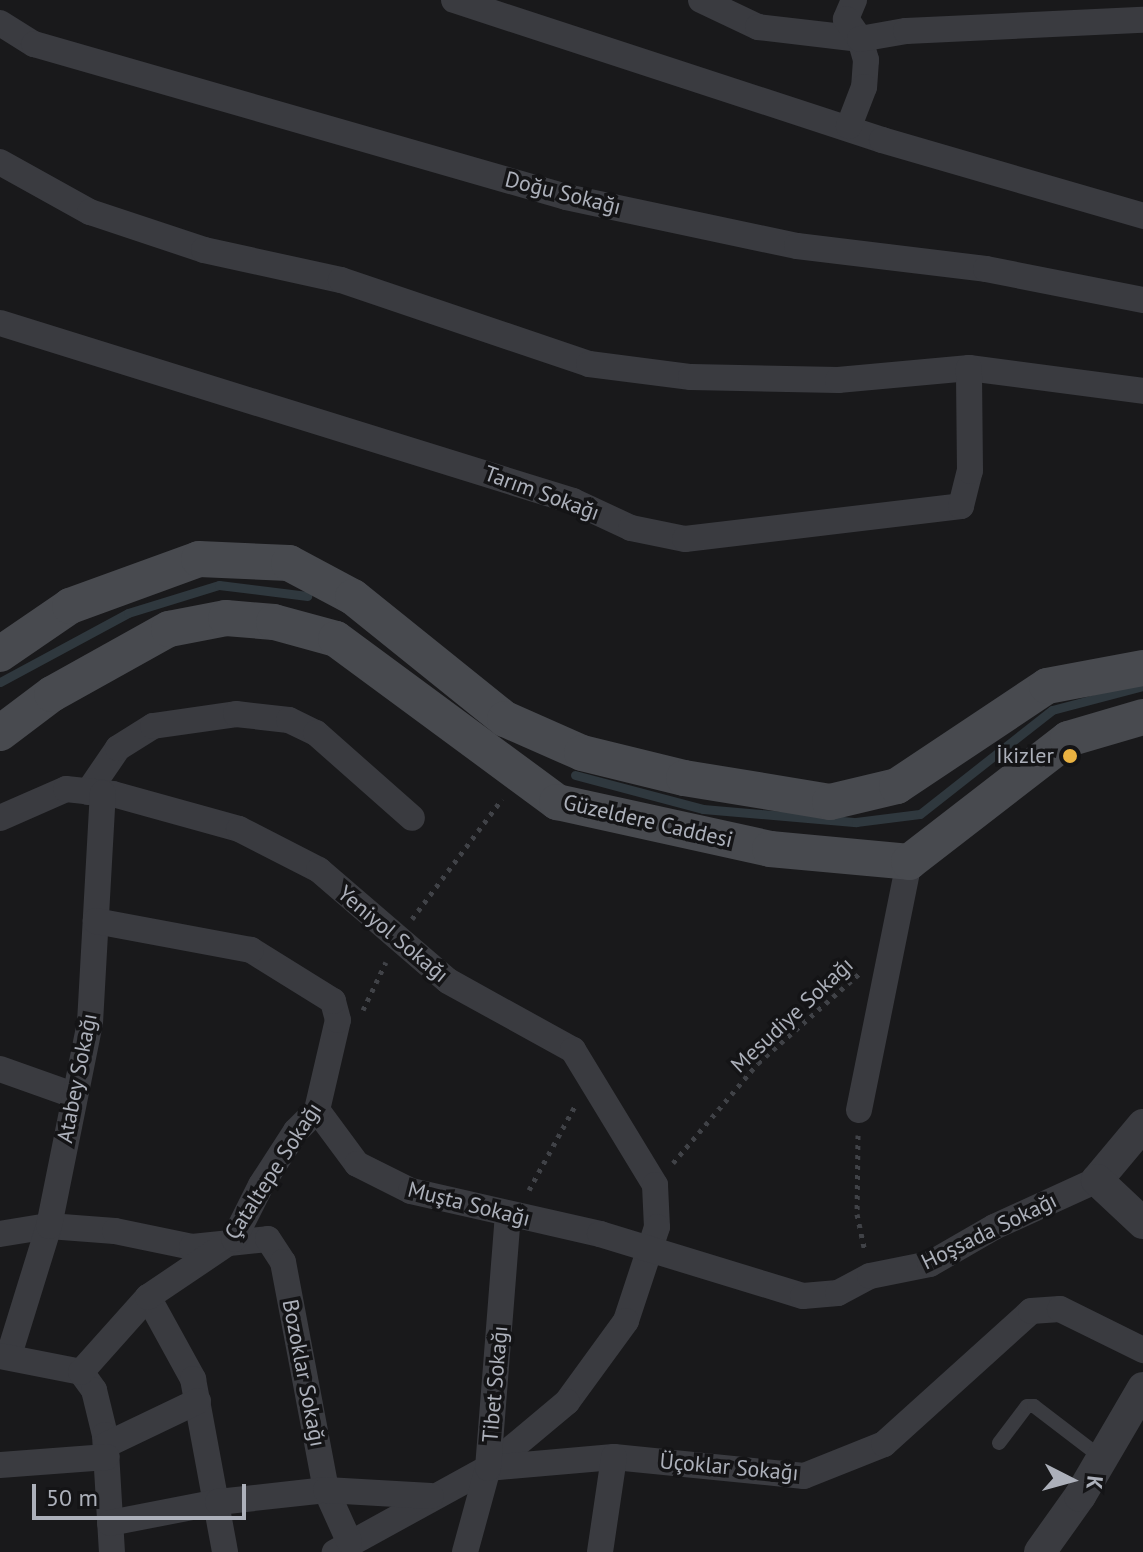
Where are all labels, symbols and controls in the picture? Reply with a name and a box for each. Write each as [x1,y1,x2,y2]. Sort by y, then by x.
street label: Doğu Sokağı [502,166,624,220]
street label: Tarım Sokağı [481,460,603,526]
place label: İkizler [996,743,1054,769]
marker: İkizler [1061,747,1079,765]
street label: Güzeldere Caddesi [561,789,735,853]
street label: Yeniyol Sokağı [332,880,454,988]
street label: Mesudiye Sokağı [726,952,858,1078]
street label: Atabey Sokağı [51,1011,103,1145]
street label: Çataltepe Sokağı [219,1098,327,1244]
street label: Muşta Sokağı [405,1176,533,1232]
street label: Hoşsada Sokağı [917,1187,1061,1275]
street label: Bozoklar Sokağı [277,1297,331,1449]
street label: Tibet Sokağı [477,1325,513,1443]
north arrow [1031,1440,1111,1520]
street label: Üçoklar Sokağı [658,1448,800,1486]
scale bar [36,1468,250,1518]
text: K [1080,1474,1110,1491]
text: 50 m [46,1482,98,1513]

